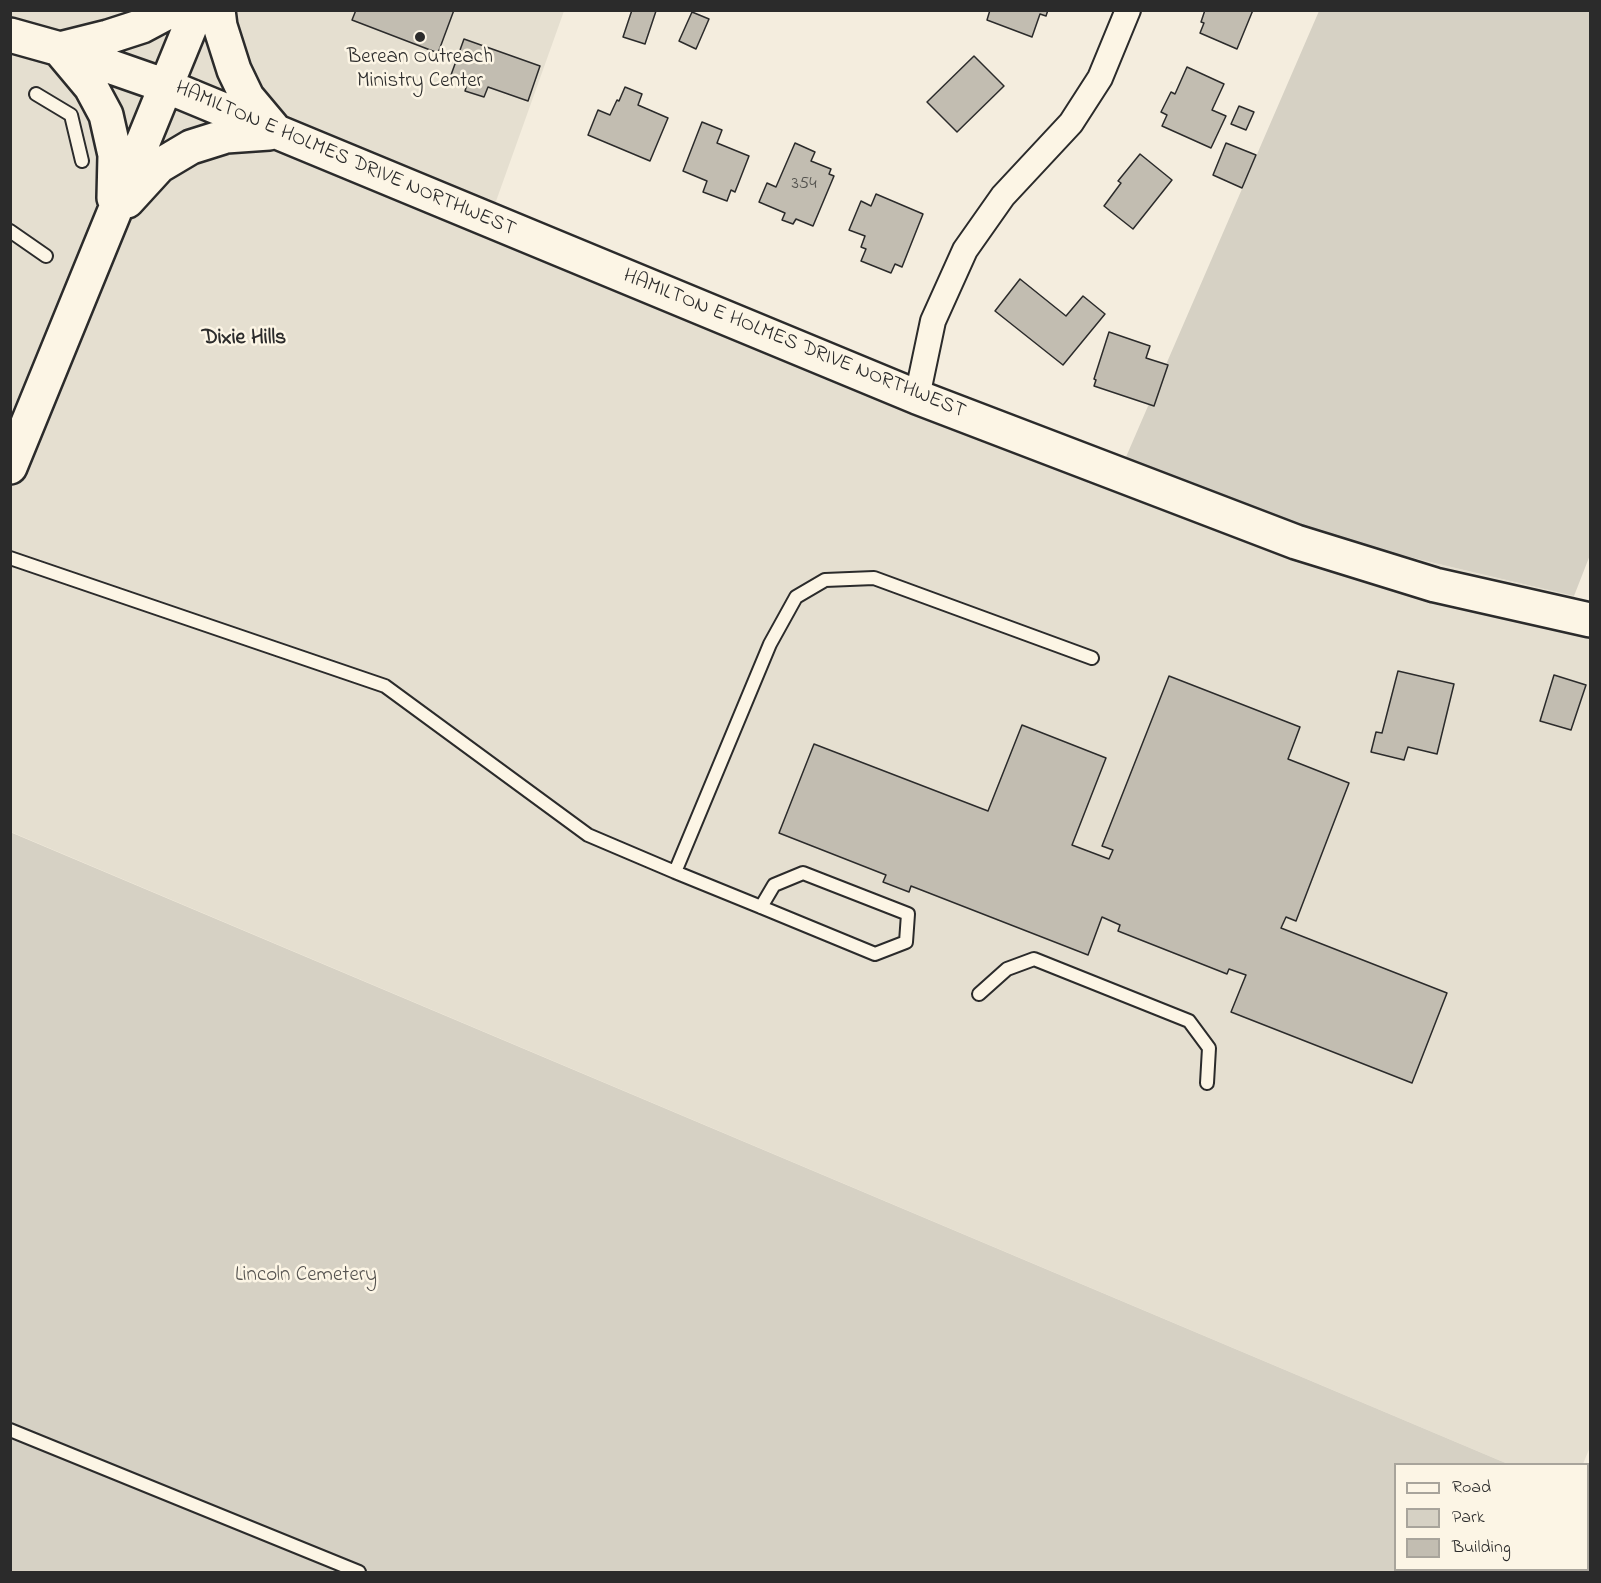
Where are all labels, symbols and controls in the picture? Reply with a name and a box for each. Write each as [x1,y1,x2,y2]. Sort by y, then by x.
marker: Berean Outreach Ministry Center [413,30,427,44]
place label: Berean Outreach Ministry Center [347,46,493,96]
street label: HAMILTON E HOLMES DRIVE NORTHWEST [171,77,519,243]
house number: 354 [791,174,817,196]
street label: HAMILTON E HOLMES DRIVE NORTHWEST [619,264,969,426]
district label: Dixie Hills [202,326,286,352]
park label: Lincoln Cemetery [235,1264,377,1290]
legend [1394,1463,1589,1571]
text: Road [1452,1475,1491,1501]
text: Park [1452,1505,1485,1531]
text: Building [1452,1535,1511,1561]

